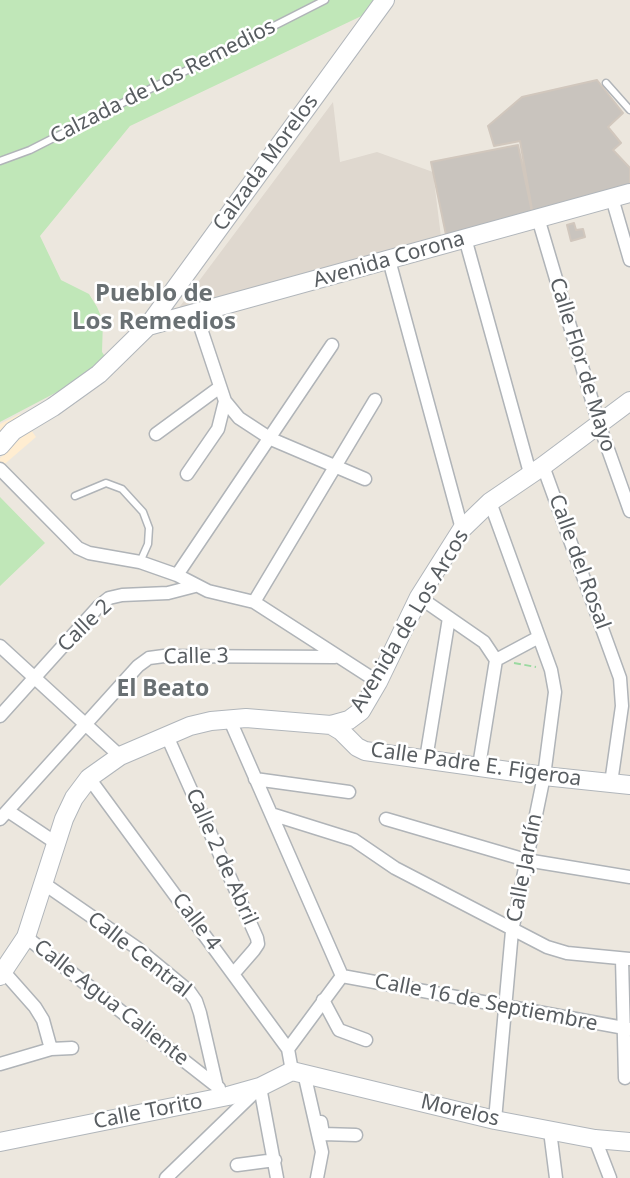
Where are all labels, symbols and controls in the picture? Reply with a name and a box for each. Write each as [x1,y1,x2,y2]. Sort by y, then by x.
street label: Calzada de Los Remedios [46,14,280,150]
street label: Calzada Morelos [208,90,324,236]
street label: Avenida Corona [310,226,468,294]
street label: Calle Flor de Mayo [544,275,620,455]
district label: Pueblo de Los Remedios [72,280,236,336]
street label: Calle del Rosal [543,491,615,633]
street label: Avenida de Los Arcos [346,525,474,717]
street label: Calle 2 [53,594,117,658]
street label: Calle 3 [163,644,229,670]
district label: El Beato [117,675,209,703]
street label: Calle Padre E. Figeroa [369,738,583,792]
street label: Calle 2 de Abril [180,785,262,929]
street label: Calle Jardín [502,811,548,925]
street label: Calle 4 [166,888,226,956]
street label: Calle Central [82,907,196,1003]
street label: Calle Agua Caliente [28,935,194,1071]
street label: Calle 16 de Septiembre [372,969,600,1037]
street label: Calle Torito [91,1089,205,1135]
street label: Morelos [418,1090,502,1132]

